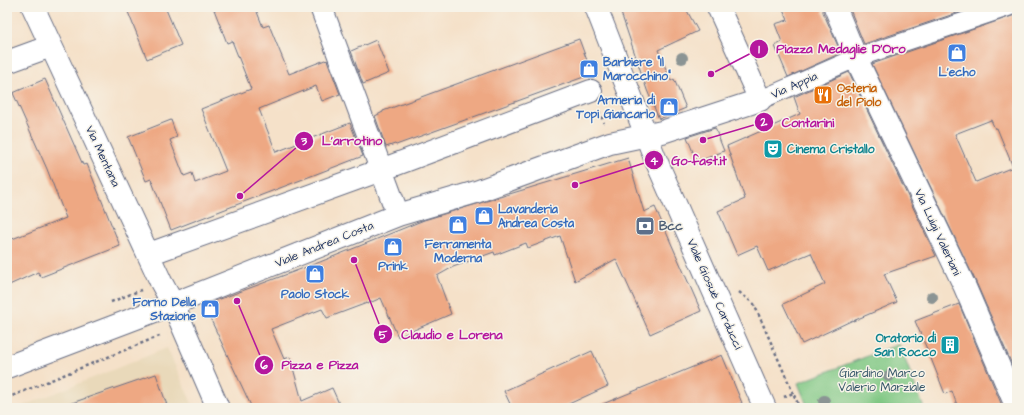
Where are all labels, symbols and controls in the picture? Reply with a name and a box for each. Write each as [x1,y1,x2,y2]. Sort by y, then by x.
callout: Piazza Medaglie D'Oro [749,36,914,61]
text: Piazza Medaglie D'Oro [776,40,906,60]
text: 1 [758,41,760,58]
shop icon: L'echo [946,42,968,64]
place label: Barbiere "Il Marocchino" [603,54,671,85]
shop icon: Barbiere "Il Marocchino" [578,58,600,80]
place label: L'echo [938,64,976,81]
street label: Via Appia [768,68,820,103]
place label: Osteria del Piolo [836,80,881,111]
restaurant icon: Osteria del Piolo [812,84,834,106]
place label: Armeria di Topi Giancarlo [575,92,655,124]
shop icon: Armeria di Topi Giancarlo [658,96,680,118]
callout: Contarini [754,109,842,134]
text: 2 [760,114,768,131]
text: Contarini [782,114,835,132]
street label: Via Mentana [81,123,124,190]
callout: L'arrotino [294,128,390,153]
text: L'arrotino [322,132,383,150]
text: 3 [300,133,308,150]
theatre icon: Cinema Cristallo [762,138,784,160]
place label: Cinema Cristallo [787,141,875,158]
callout: Go-fast.it [644,148,735,173]
text: Go-fast.it [671,152,727,170]
text: 4 [650,153,659,170]
street label: Via Luigi Valeriani [909,186,965,279]
place label: Lavanderia Andrea Costa [498,201,575,232]
shop icon: Lavanderia Andrea Costa [473,205,495,227]
shop icon: Ferramenta Moderna [447,214,469,236]
bank icon: Bcc [634,215,656,237]
street label: Viale Andrea Costa [272,217,376,272]
place label: Bcc [659,218,683,235]
shop icon: Prink [382,236,404,258]
place label: Ferramenta Moderna [425,236,492,267]
street label: Viale Giosuè Carducci [682,236,747,352]
place label: Prink [378,258,408,275]
shop icon: Paolo Stock [304,263,326,285]
place label: Paolo Stock [281,286,350,303]
place label: Forno Della Stazione [133,294,197,325]
shop icon: Forno Della Stazione [199,298,221,320]
callout: Claudio e Lorena [373,322,511,347]
text: Claudio e Lorena [401,326,503,344]
text: 5 [379,327,388,344]
place label: Oratorio di San Rocco [873,330,936,361]
building icon: Oratorio di San Rocco [939,334,961,356]
callout: Pizza e Pizza [254,352,367,377]
text: Pizza e Pizza [282,356,359,374]
text: 6 [260,357,268,374]
park label: Giardino Marco Valerio Marziale [839,365,926,396]

